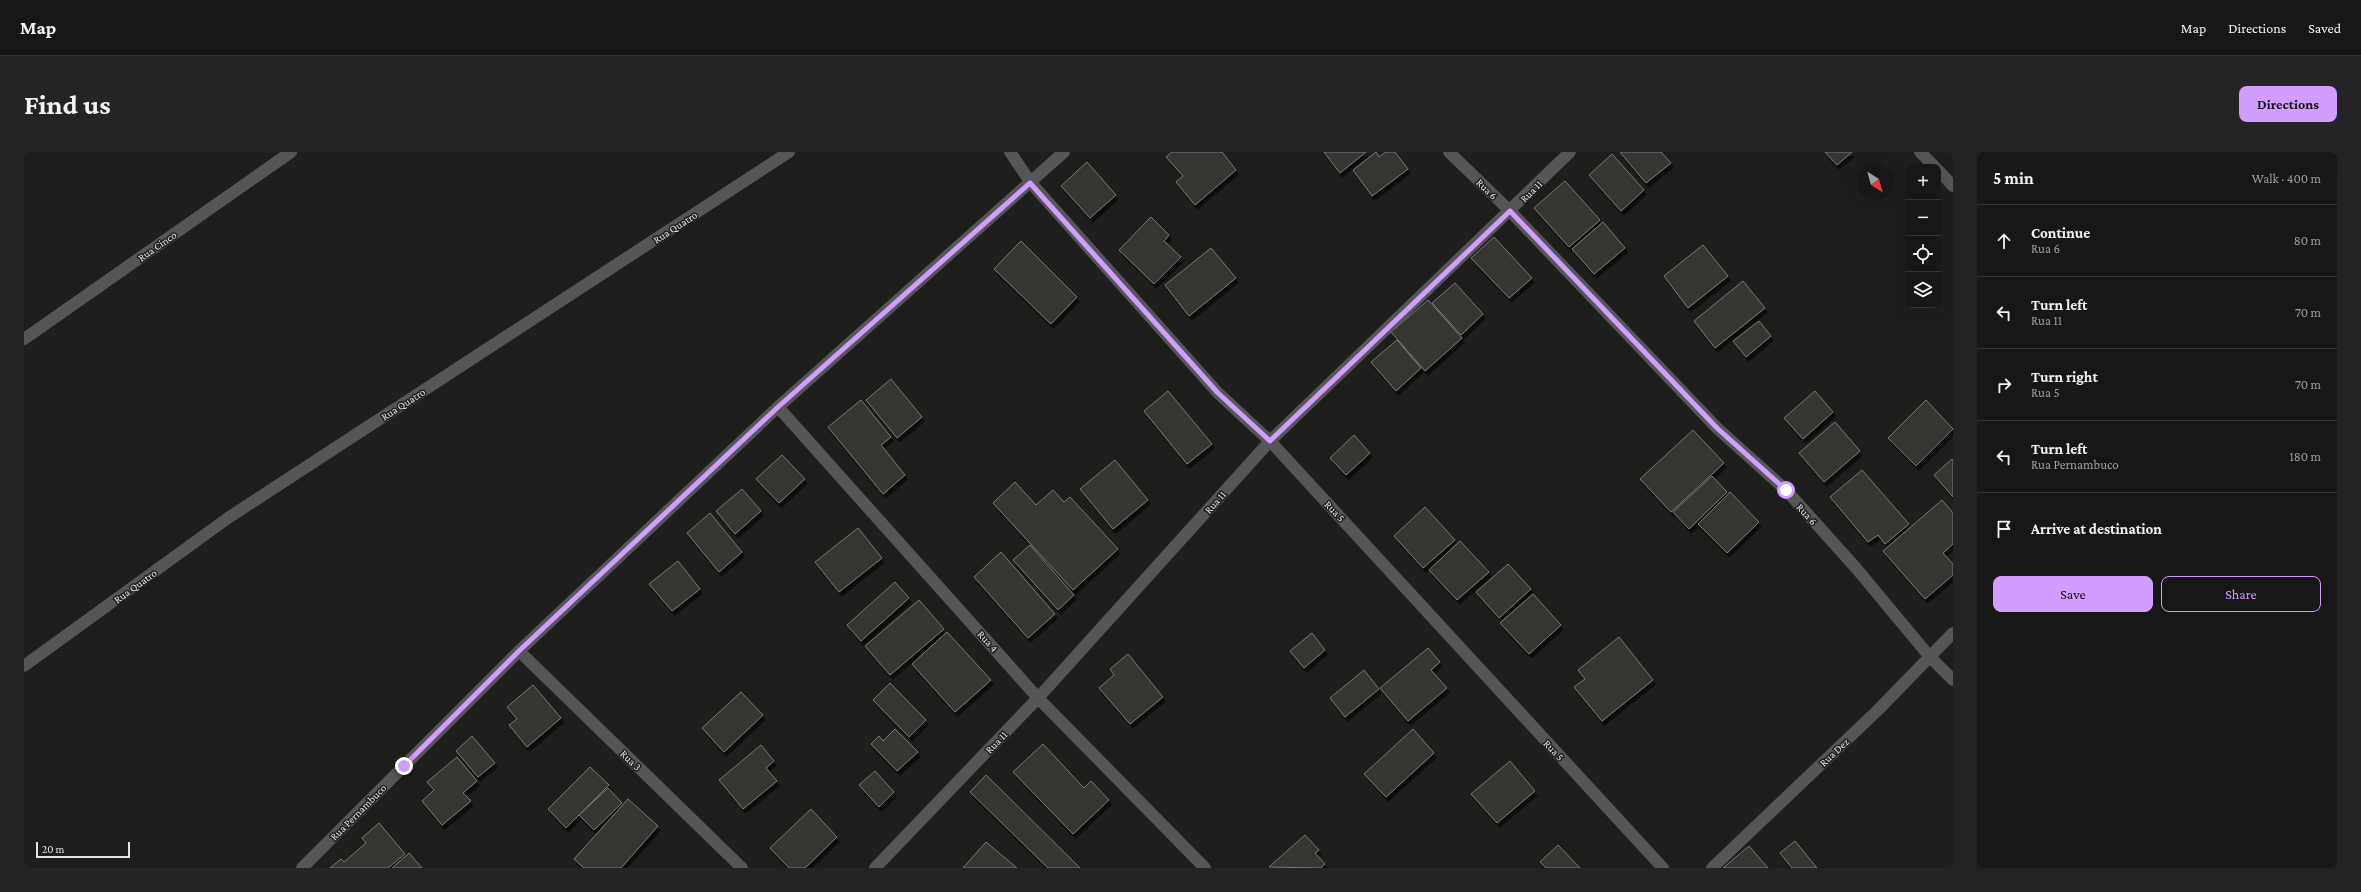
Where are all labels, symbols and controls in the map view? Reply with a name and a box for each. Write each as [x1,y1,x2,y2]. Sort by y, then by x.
text: Map [20,17,56,38]
text: Map [2181,20,2206,36]
text: Directions [2228,20,2286,36]
text: Saved [2308,20,2341,36]
button: Directions [2239,86,2337,122]
text: Find us [24,89,111,120]
north arrow [1857,164,1893,200]
map controls [1905,164,1941,308]
button: + [1905,164,1941,200]
text: 5 min [1993,169,2034,188]
text: Walk · 400 m [2252,171,2321,186]
street label: Rua 6 [1474,176,1500,202]
street label: Rua 11 [1517,177,1545,205]
button: − [1905,200,1941,236]
street label: Rua Quatro [651,208,700,246]
text: Continue [2031,225,2090,241]
street label: Rua Cinco [135,228,179,264]
icon: ahead [1993,230,2015,252]
text: 80 m [2294,233,2321,248]
button: locate [1905,236,1941,272]
text: Rua 6 [2031,241,2060,256]
button: layers [1905,272,1941,308]
text: Turn left [2031,297,2087,313]
icon: left [1993,302,2015,324]
text: 70 m [2295,305,2321,320]
text: Rua 11 [2031,313,2062,328]
text: Turn right [2031,369,2098,385]
icon: right [1993,374,2015,396]
text: 70 m [2295,377,2321,392]
street label: Rua Quatro [379,385,428,423]
text: Rua 5 [2031,385,2060,400]
text: Turn left [2031,441,2087,457]
icon: left [1993,446,2015,468]
text: 180 m [2289,449,2321,464]
text: Rua Pernambuco [2031,457,2119,472]
route start [1777,481,1795,499]
street label: Rua 11 [1202,488,1228,516]
street label: Rua 5 [1322,498,1348,524]
street label: Rua 6 [1794,501,1820,527]
icon: arrive [1993,518,2015,540]
text: Arrive at destination [2031,521,2162,537]
street label: Rua Quatro [111,566,159,606]
button: Save [1993,576,2153,612]
button: Share [2161,576,2321,612]
street label: Rua 4 [975,628,1001,654]
street label: Rua 11 [983,728,1010,756]
street label: Rua Dez [1817,735,1851,769]
street label: Rua 5 [1541,737,1567,763]
street label: Rua 3 [618,747,644,773]
route end [395,757,413,775]
street label: Rua Pernambuco [327,781,389,843]
scale bar [36,840,130,859]
text: 20 m [42,843,64,855]

